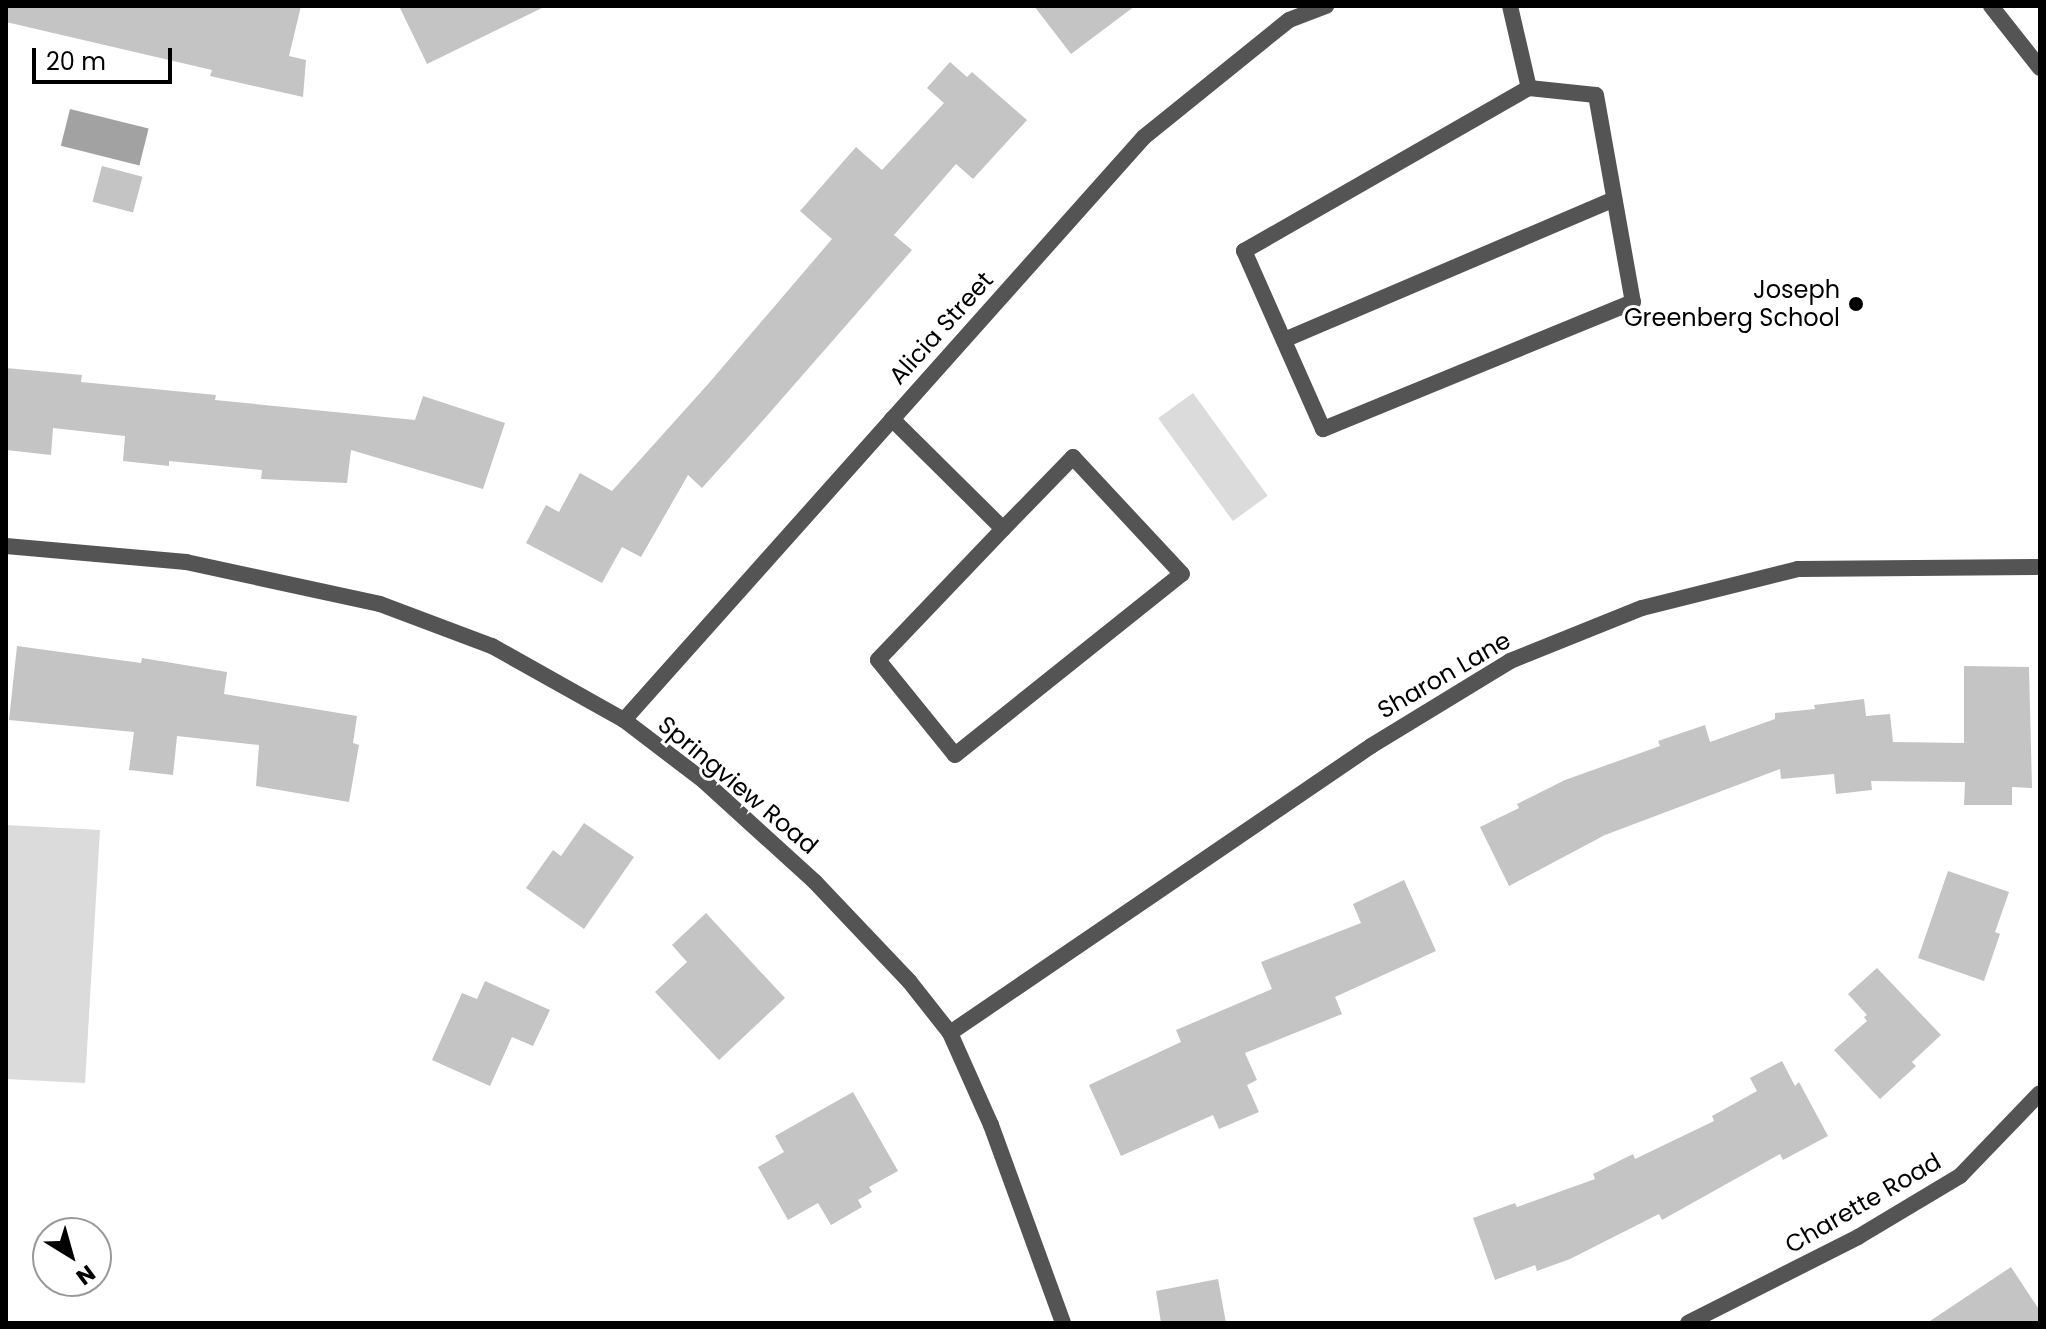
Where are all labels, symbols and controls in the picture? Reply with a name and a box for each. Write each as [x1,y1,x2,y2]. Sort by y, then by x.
scale bar [36,32,176,82]
text: 20 m [46,45,106,78]
street label: Alicia Street [883,266,999,390]
place label: Joseph Greenberg School [1624,276,1840,332]
marker: Joseph Greenberg School [1847,295,1865,313]
street label: Sharon Lane [1372,625,1516,725]
street label: Springview Road [652,710,824,860]
street label: Charette Road [1780,1147,1946,1259]
north arrow [32,1217,112,1297]
text: N [70,1258,101,1292]

